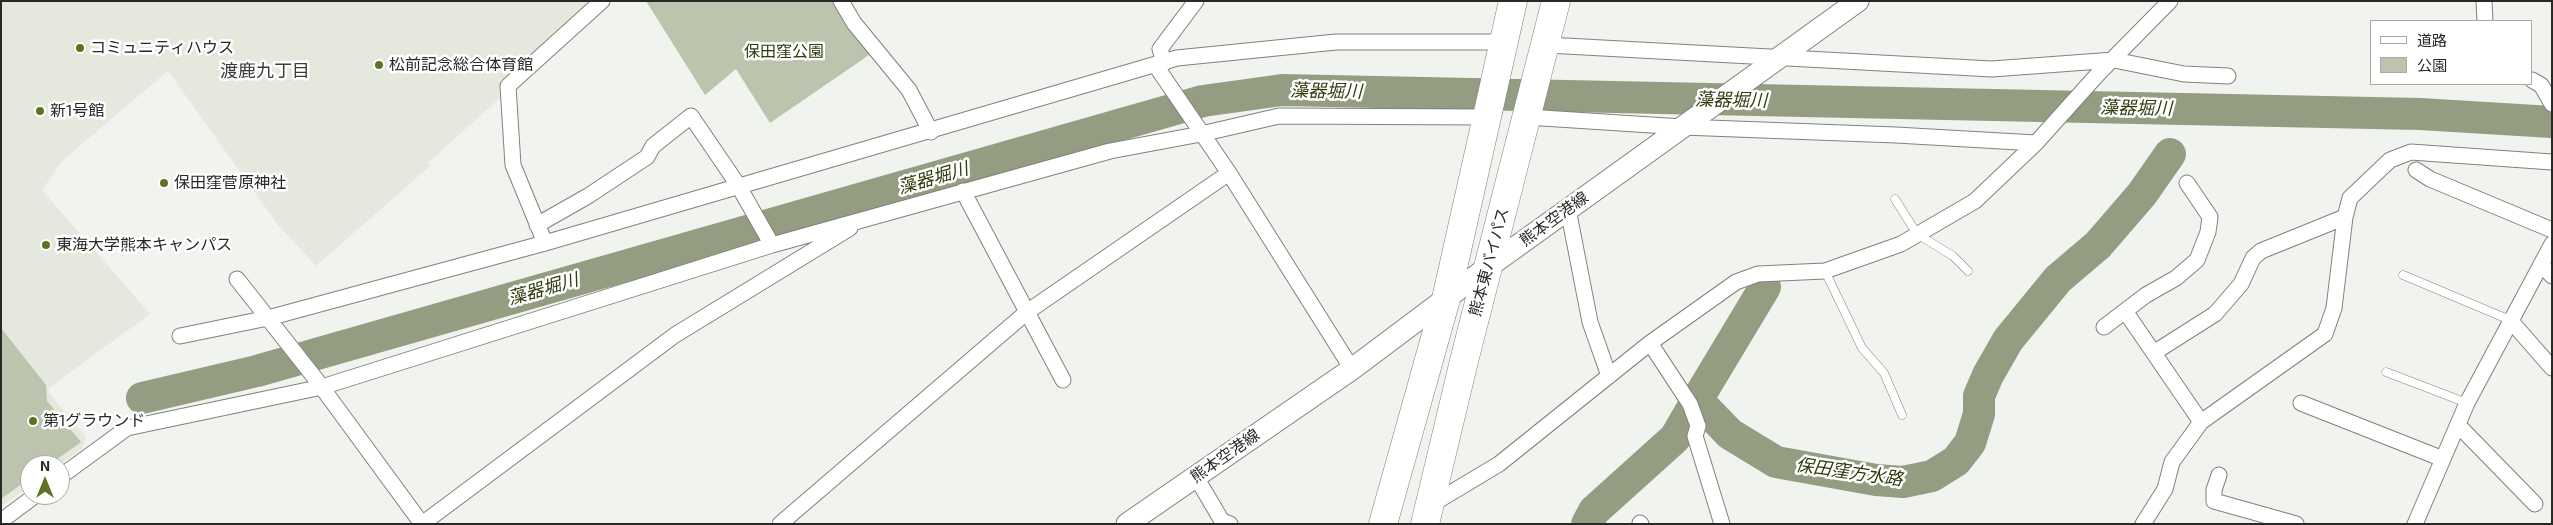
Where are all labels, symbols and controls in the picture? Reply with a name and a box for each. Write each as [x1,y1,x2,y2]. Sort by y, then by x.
legend [2370,20,2533,85]
text: 道路 [2417,31,2447,49]
place label: コミュニティハウス [90,38,234,58]
marker: コミュニティハウス [74,42,86,54]
park label: 保田窪公園 [744,42,824,62]
place label: 松前記念総合体育館 [389,55,533,75]
text: 公園 [2417,56,2447,74]
marker: 松前記念総合体育館 [373,59,385,71]
district label: 渡鹿九丁目 [220,60,310,82]
water label: 藻器堀川 [1290,80,1362,102]
water label: 藻器堀川 [1695,89,1767,111]
water label: 藻器堀川 [2100,97,2172,119]
place label: 新1号館 [50,101,104,121]
marker: 新1号館 [34,105,46,117]
water label: 藻器堀川 [895,158,971,198]
place label: 保田窪菅原神社 [174,173,286,193]
marker: 保田窪菅原神社 [158,177,170,189]
street label: 熊本空港線 [1516,188,1592,250]
street label: 熊本東バイパス [1465,205,1513,319]
place label: 東海大学熊本キャンパス [56,235,232,255]
marker: 東海大学熊本キャンパス [40,239,52,251]
water label: 藻器堀川 [505,269,581,309]
place label: 第1グラウンド [43,411,145,431]
marker: 第1グラウンド [27,415,39,427]
street label: 熊本空港線 [1187,425,1263,487]
water label: 保田窪方水路 [1794,454,1904,490]
north arrow [20,455,70,505]
text: N [40,457,50,474]

